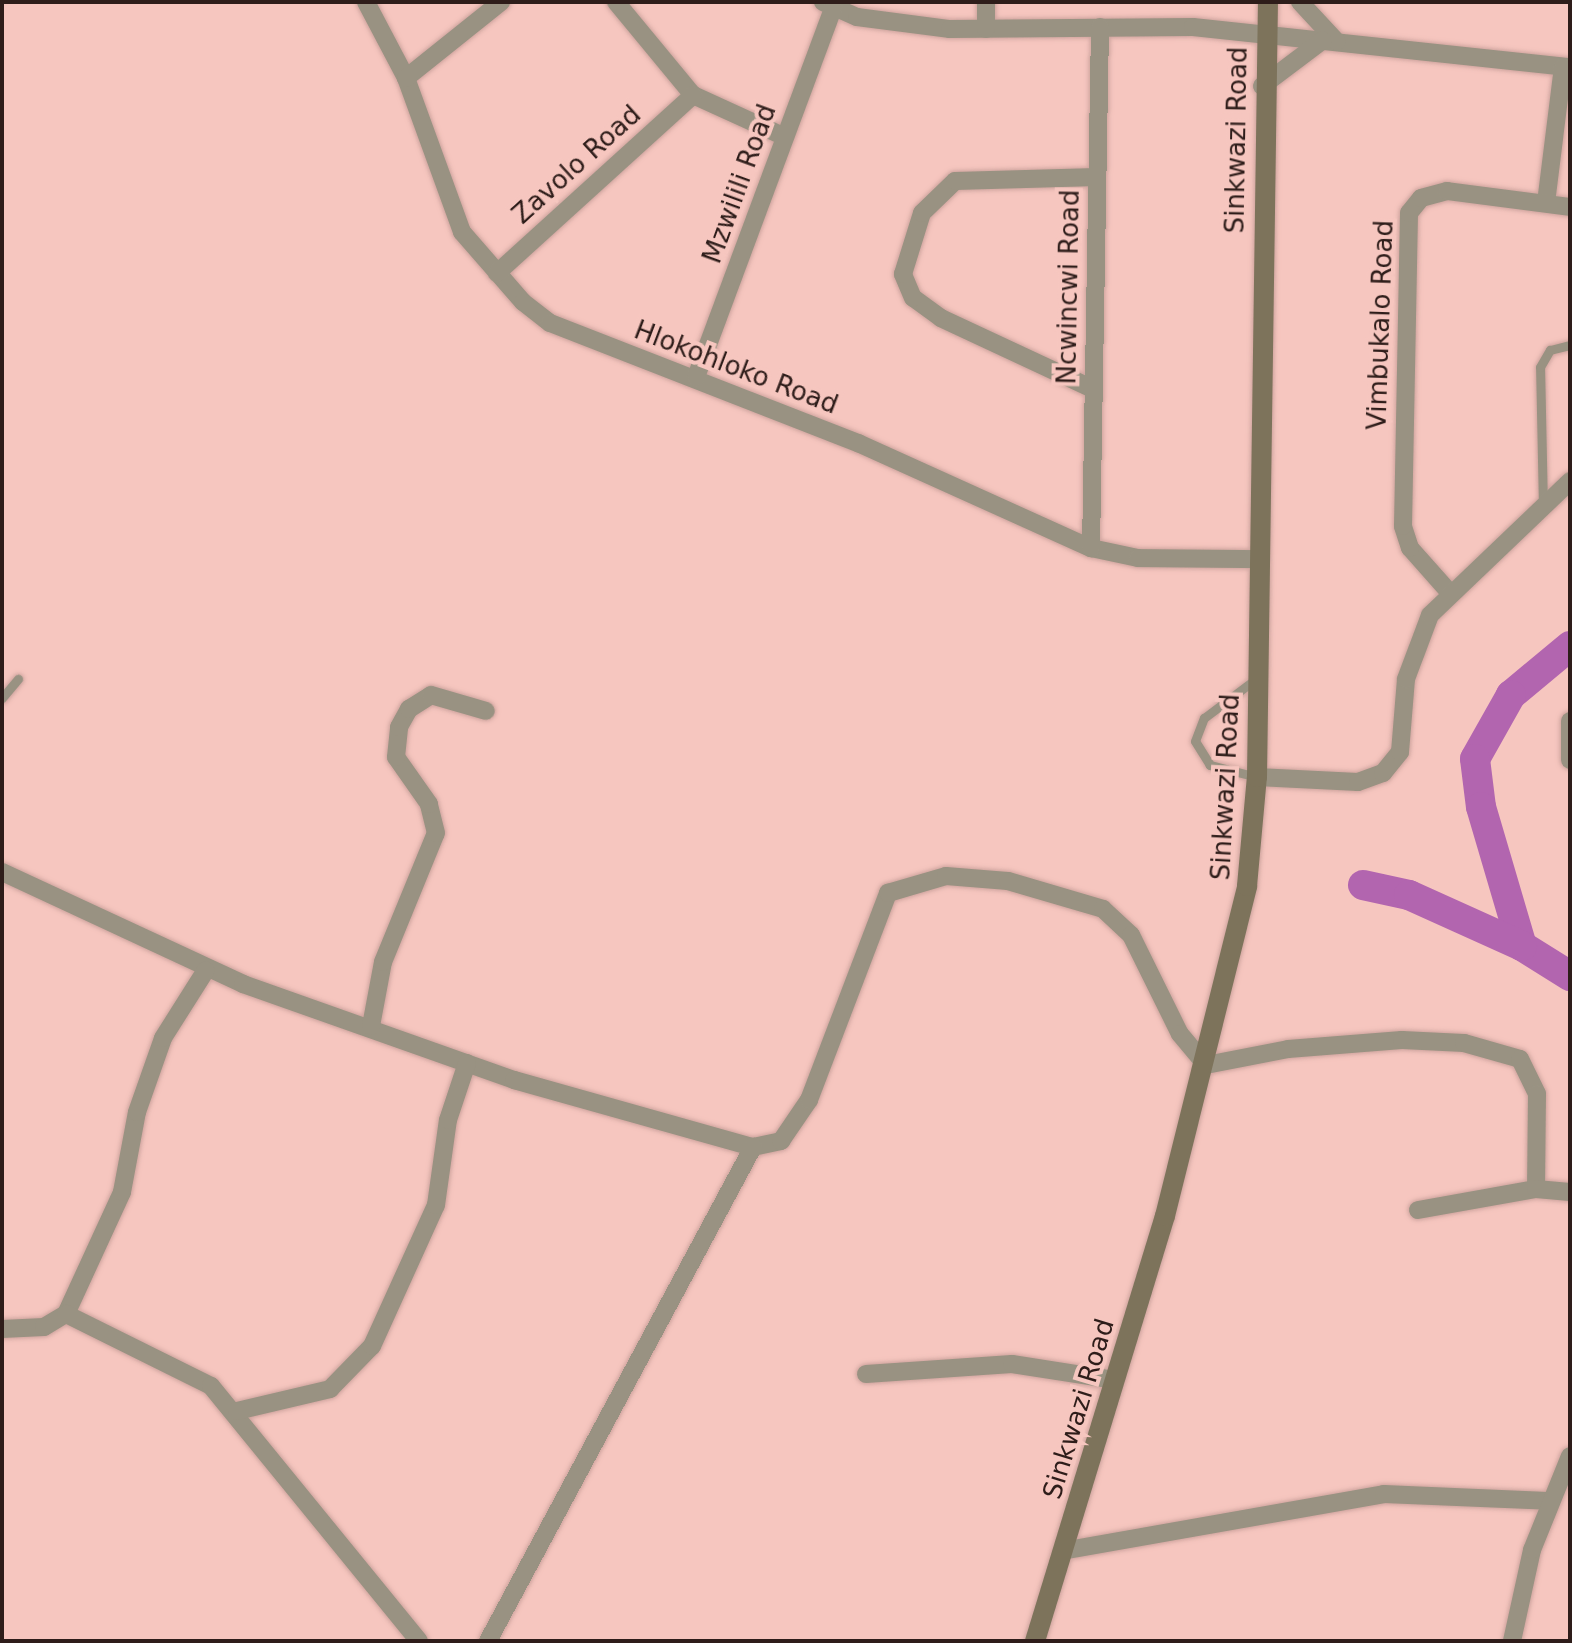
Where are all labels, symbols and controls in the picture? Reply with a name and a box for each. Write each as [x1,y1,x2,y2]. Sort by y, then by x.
street label: Sinkwazi Road [1220,46,1254,234]
street label: Zavolo Road [506,99,648,231]
street label: Mzwilili Road [697,100,783,268]
street label: Ncwincwi Road [1052,189,1086,385]
street label: Vimbukalo Road [1362,220,1400,430]
street label: Hlokohloko Road [630,315,842,421]
street label: Sinkwazi Road [1206,693,1246,881]
street label: Sinkwazi Road [1037,1315,1121,1503]

